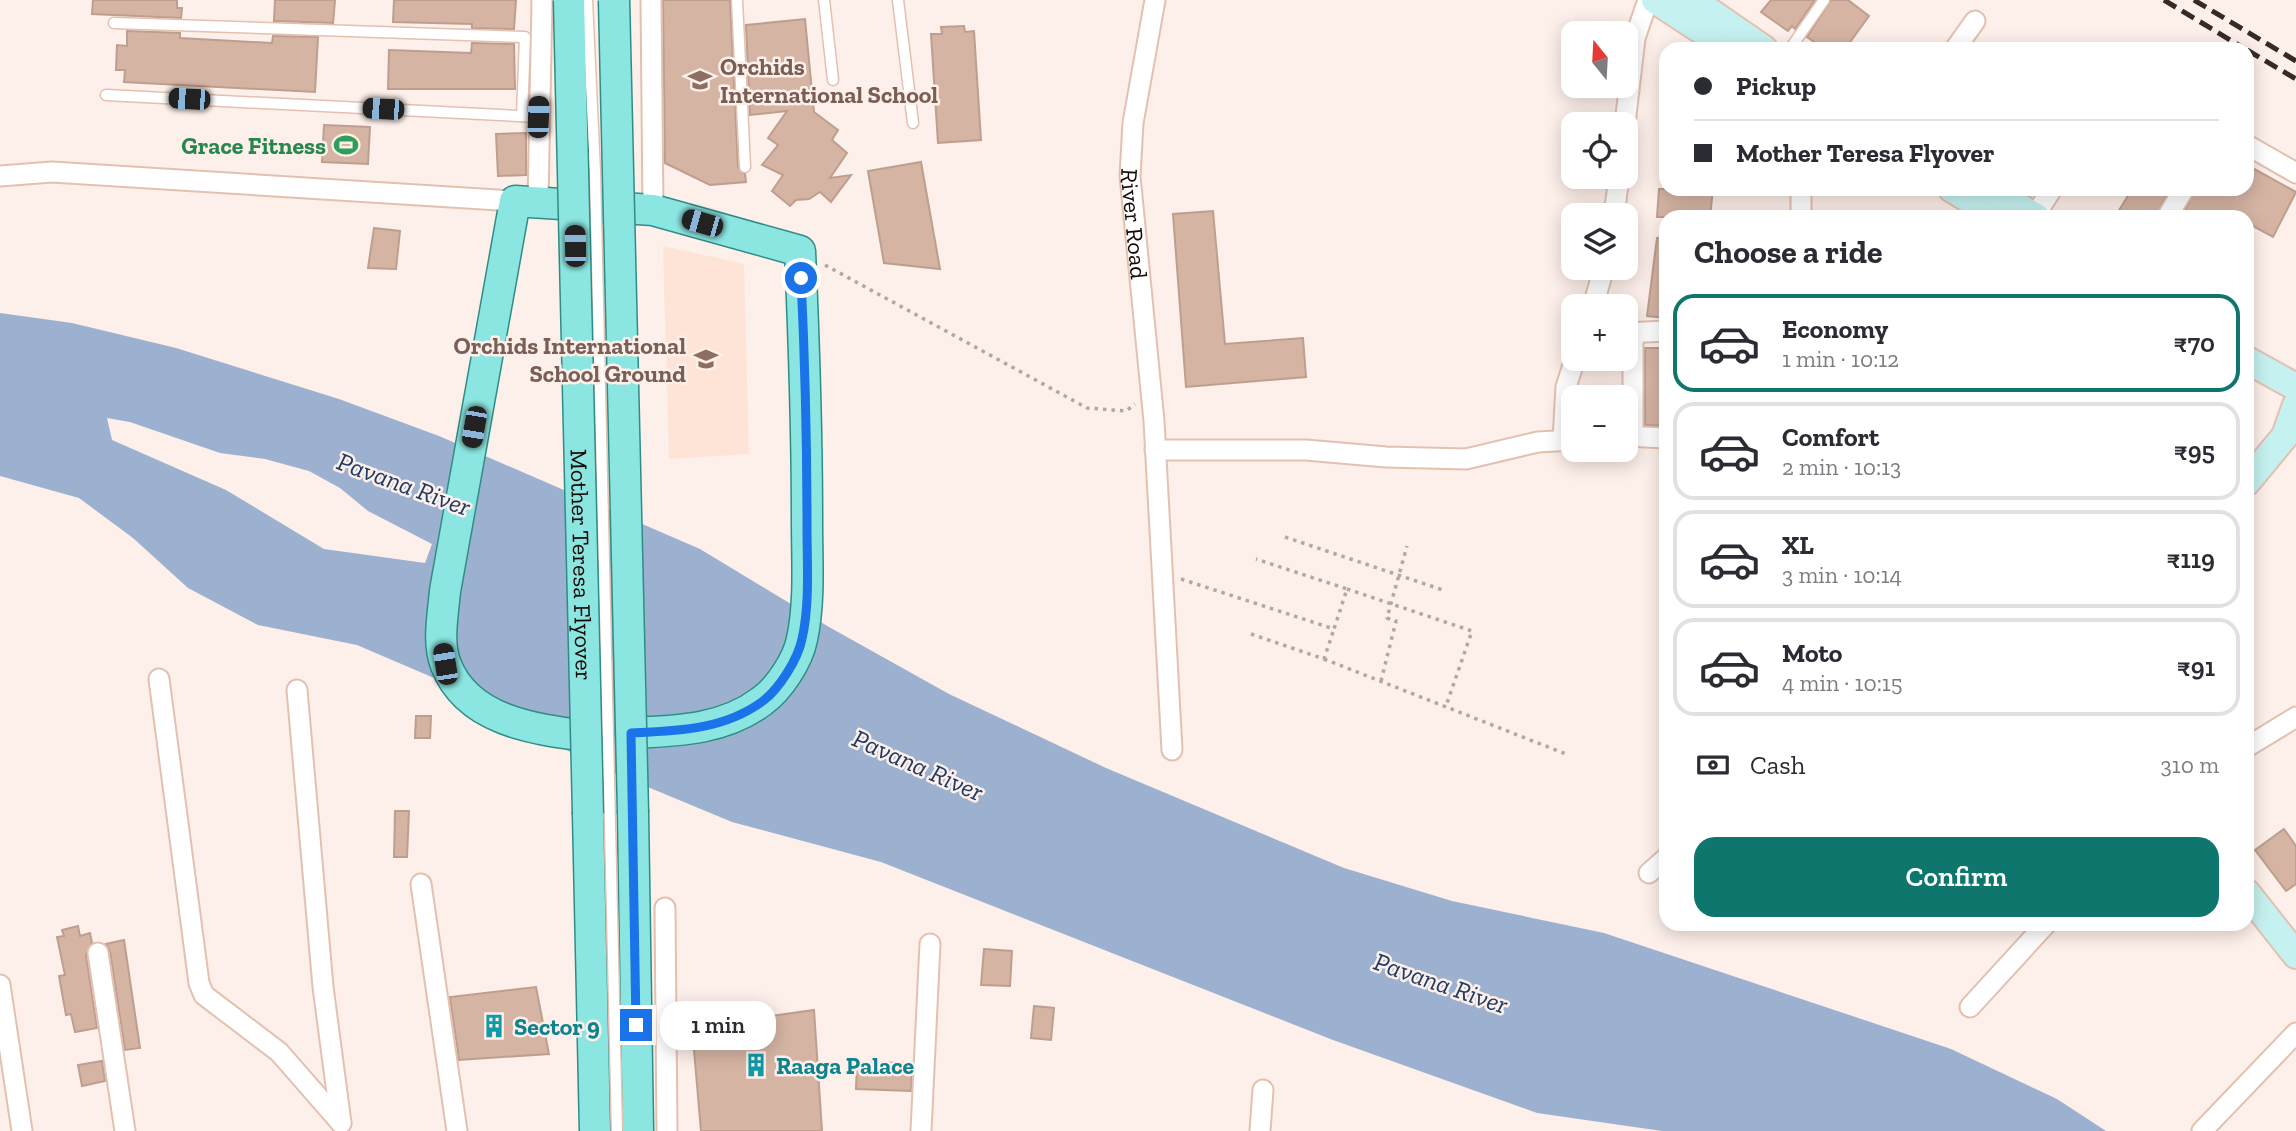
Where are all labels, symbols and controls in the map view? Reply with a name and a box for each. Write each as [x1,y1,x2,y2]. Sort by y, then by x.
north arrow [1561,21,1638,98]
map controls [1561,21,1638,462]
place label: Orchids International School [720,52,938,109]
school or university icon: Orchids International School [686,66,714,94]
text: Pickup [1736,70,1816,102]
car [168,87,211,111]
car [527,96,550,138]
car [362,97,405,121]
button: locate [1561,112,1638,189]
place label: Grace Fitness [181,131,326,160]
sports icon: Grace Fitness [332,131,360,159]
text: Mother Teresa Flyover [1736,137,1995,169]
street label: River Road [1115,168,1155,280]
button: layers [1561,203,1638,280]
car [679,207,726,239]
car [565,225,586,267]
text: Choose a ride [1694,233,1882,271]
route start [785,262,817,294]
button: + [1561,294,1638,371]
icon: car [1698,312,1761,375]
text: Economy [1782,313,1888,345]
text: ₹70 [2173,327,2215,359]
place label: Orchids International School Ground [454,331,686,388]
school or university icon: Orchids International School Ground [692,345,720,373]
text: 1 min · 10:12 [1782,345,1899,373]
button: − [1561,385,1638,462]
car [461,404,488,450]
icon: car [1698,420,1761,483]
text: Comfort [1782,421,1879,453]
text: ₹95 [2174,435,2215,467]
water label: Pavana River [333,445,475,523]
street label: Mother Teresa Flyover [565,449,599,681]
text: 2 min · 10:13 [1782,453,1901,481]
icon: car [1698,528,1761,591]
text: XL [1782,529,1814,561]
text: ₹119 [2167,543,2215,575]
text: 3 min · 10:14 [1782,561,1902,589]
icon: car [1698,636,1761,699]
text: Moto [1782,637,1842,669]
car [432,642,459,686]
text: ₹91 [2177,651,2215,683]
text: 4 min · 10:15 [1782,669,1902,697]
water label: Pavana River [848,722,988,808]
icon: cash [1694,746,1732,784]
text: Cash [1750,749,1805,781]
text: 310 m [2161,751,2219,779]
button: Confirm [1694,837,2219,917]
water label: Pavana River [1370,945,1512,1021]
callout: 1 min [660,1000,776,1050]
route end [620,1009,652,1041]
text: 1 min [691,1011,745,1039]
building icon: Sector 9 [480,1012,508,1040]
place label: Sector 9 [514,1012,600,1041]
building icon: Raaga Palace [742,1051,770,1079]
place label: Raaga Palace [776,1051,915,1080]

